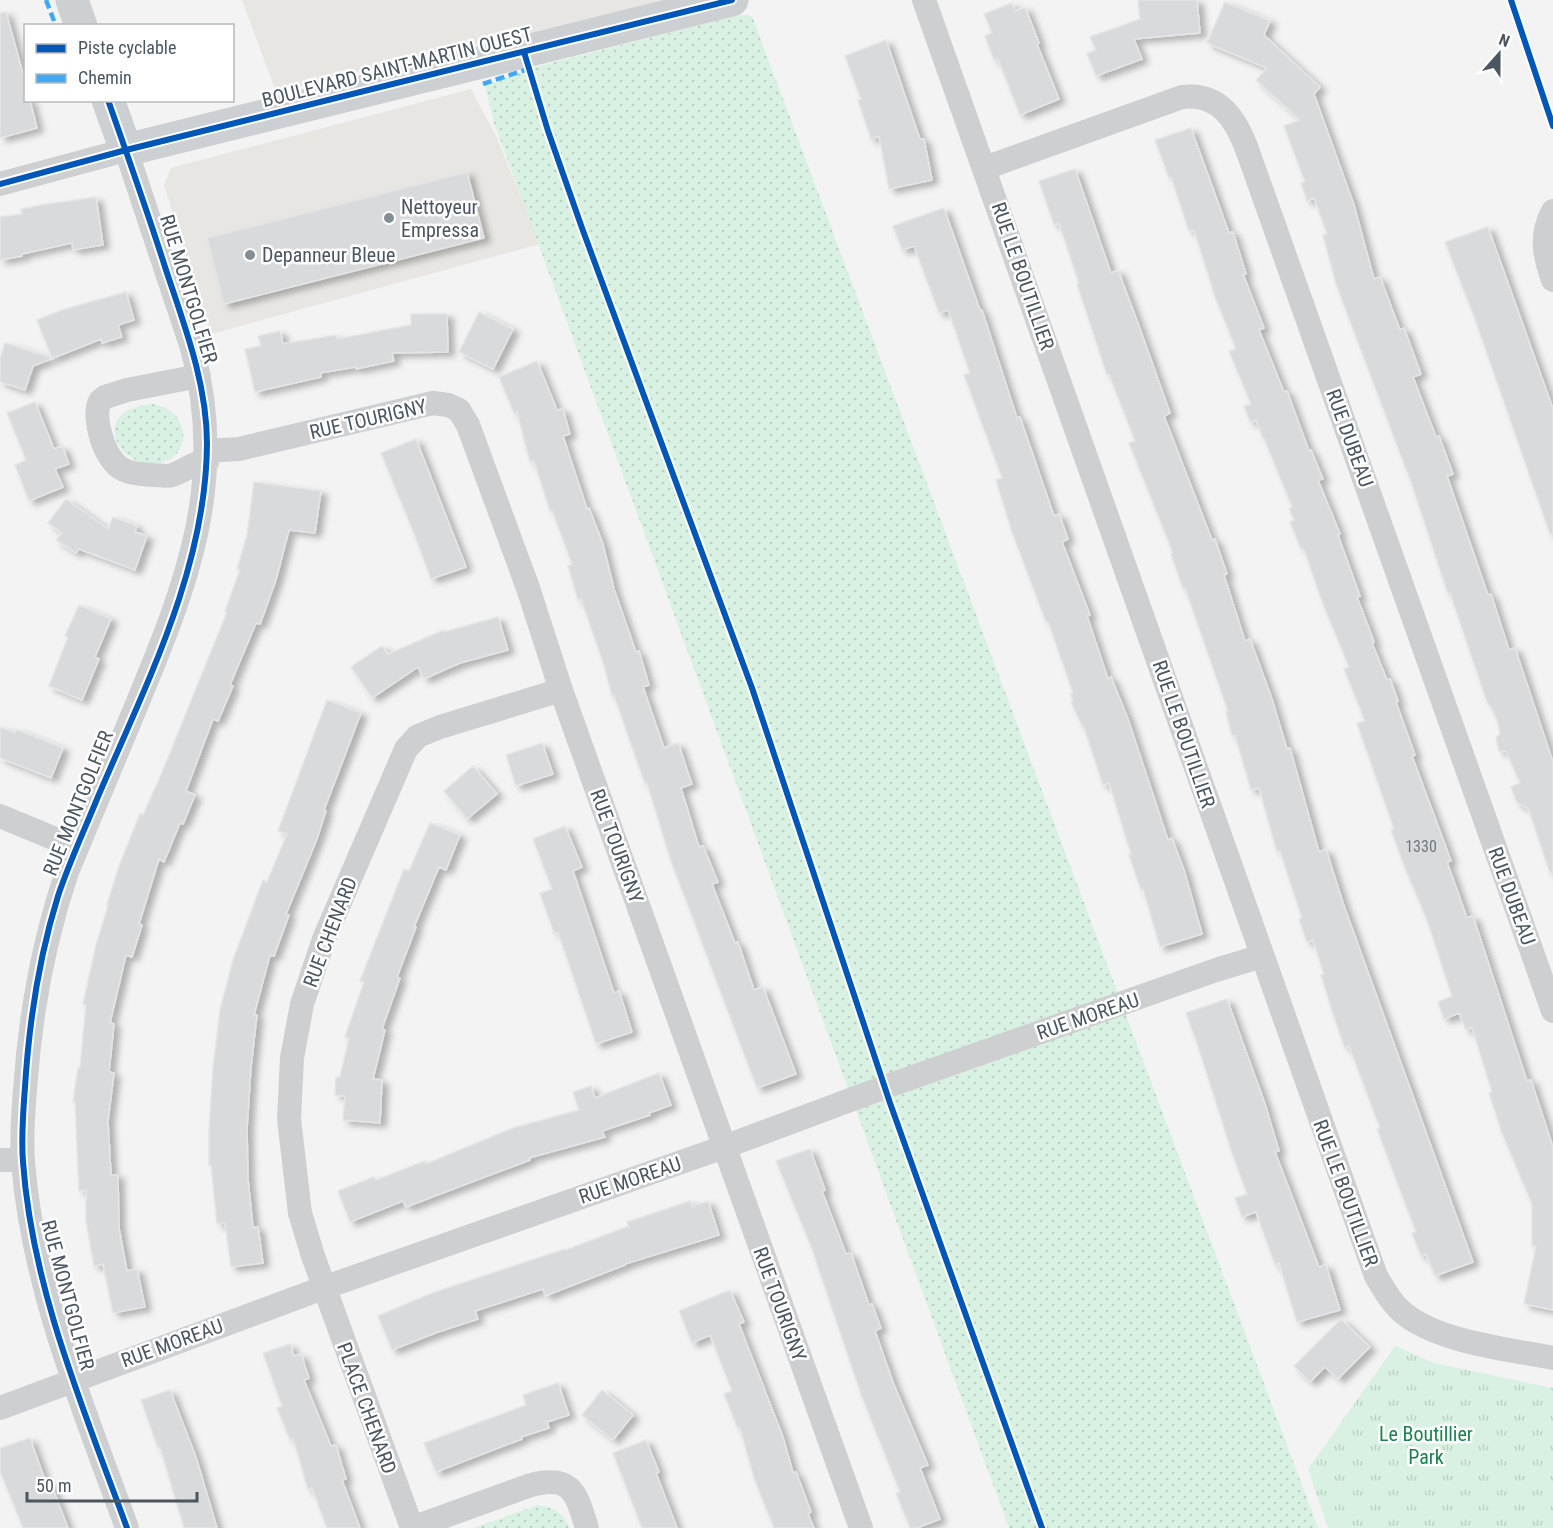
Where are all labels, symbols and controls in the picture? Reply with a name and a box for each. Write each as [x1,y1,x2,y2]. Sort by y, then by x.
street label: BOULEVARD SAINT-MARTIN OUEST [260,22,534,112]
legend [24,24,234,102]
north arrow [1469,24,1529,84]
text: N [1496,30,1512,51]
text: Piste cyclable [78,37,176,58]
text: Chemin [78,67,132,88]
place label: Nettoyeur Empressa [401,195,479,242]
street label: RUE LE BOUTILLIER [986,199,1060,353]
marker: Nettoyeur Empressa [382,211,396,225]
street label: RUE MONTGOLFIER [155,212,223,367]
place label: Depanneur Bleue [262,243,395,267]
marker: Depanneur Bleue [243,248,257,262]
street label: RUE DUBEAU [1321,386,1379,490]
street label: RUE TOURIGNY [307,394,429,444]
street label: RUE LE BOUTILLIER [1147,657,1221,811]
street label: RUE MONTGOLFIER [38,727,118,879]
street label: RUE TOURIGNY [585,786,649,907]
house number: 1330 [1405,837,1437,856]
street label: RUE DUBEAU [1483,844,1541,948]
street label: RUE CHENARD [298,873,362,991]
street label: RUE MOREAU [1034,987,1142,1045]
street label: RUE LE BOUTILLIER [1308,1116,1384,1270]
street label: RUE MOREAU [576,1151,684,1209]
street label: RUE MONTGOLFIER [36,1217,100,1373]
street label: RUE TOURIGNY [748,1244,812,1365]
street label: RUE MOREAU [118,1313,226,1373]
street label: PLACE CHENARD [332,1339,402,1477]
park label: Le Boutillier Park [1379,1422,1473,1469]
scale bar [27,1465,196,1503]
text: 50 m [36,1475,71,1496]

